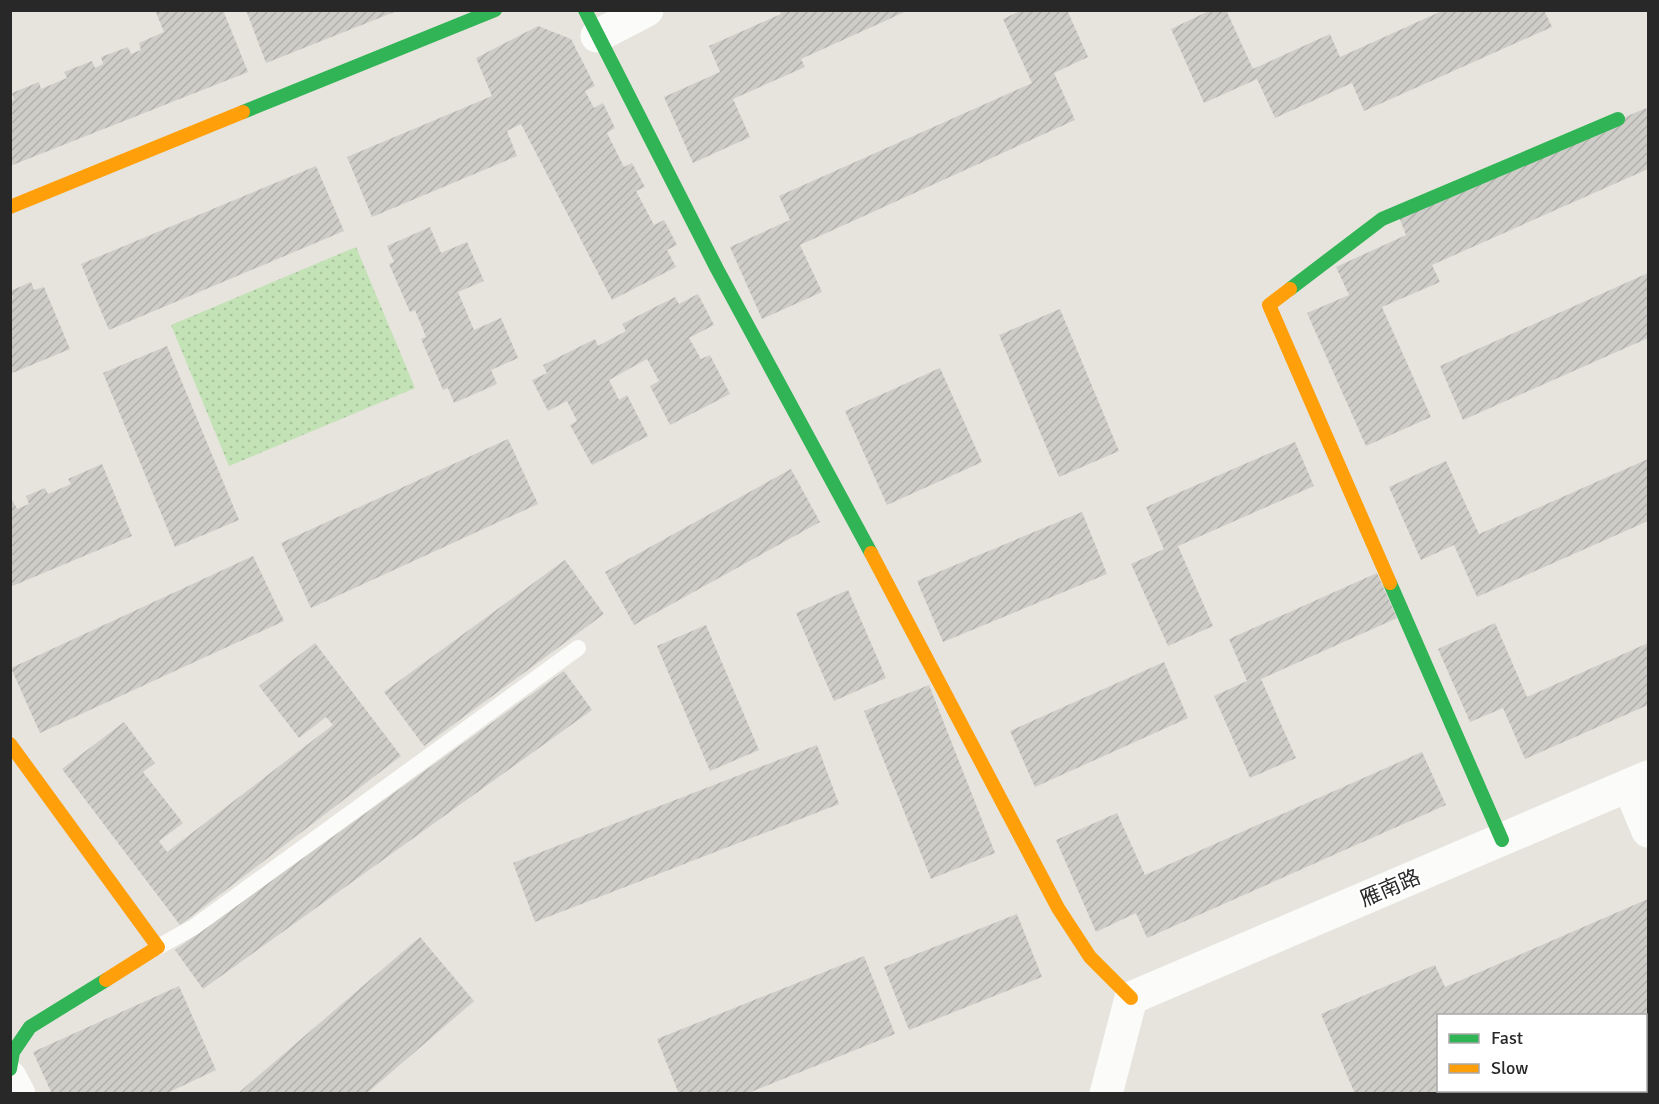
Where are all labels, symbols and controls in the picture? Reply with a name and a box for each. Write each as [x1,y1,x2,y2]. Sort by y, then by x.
street label: 雁南路 [1356,864,1424,912]
legend [1437,1014,1647,1092]
text: Fast [1491,1027,1523,1049]
text: Slow [1491,1057,1528,1079]

